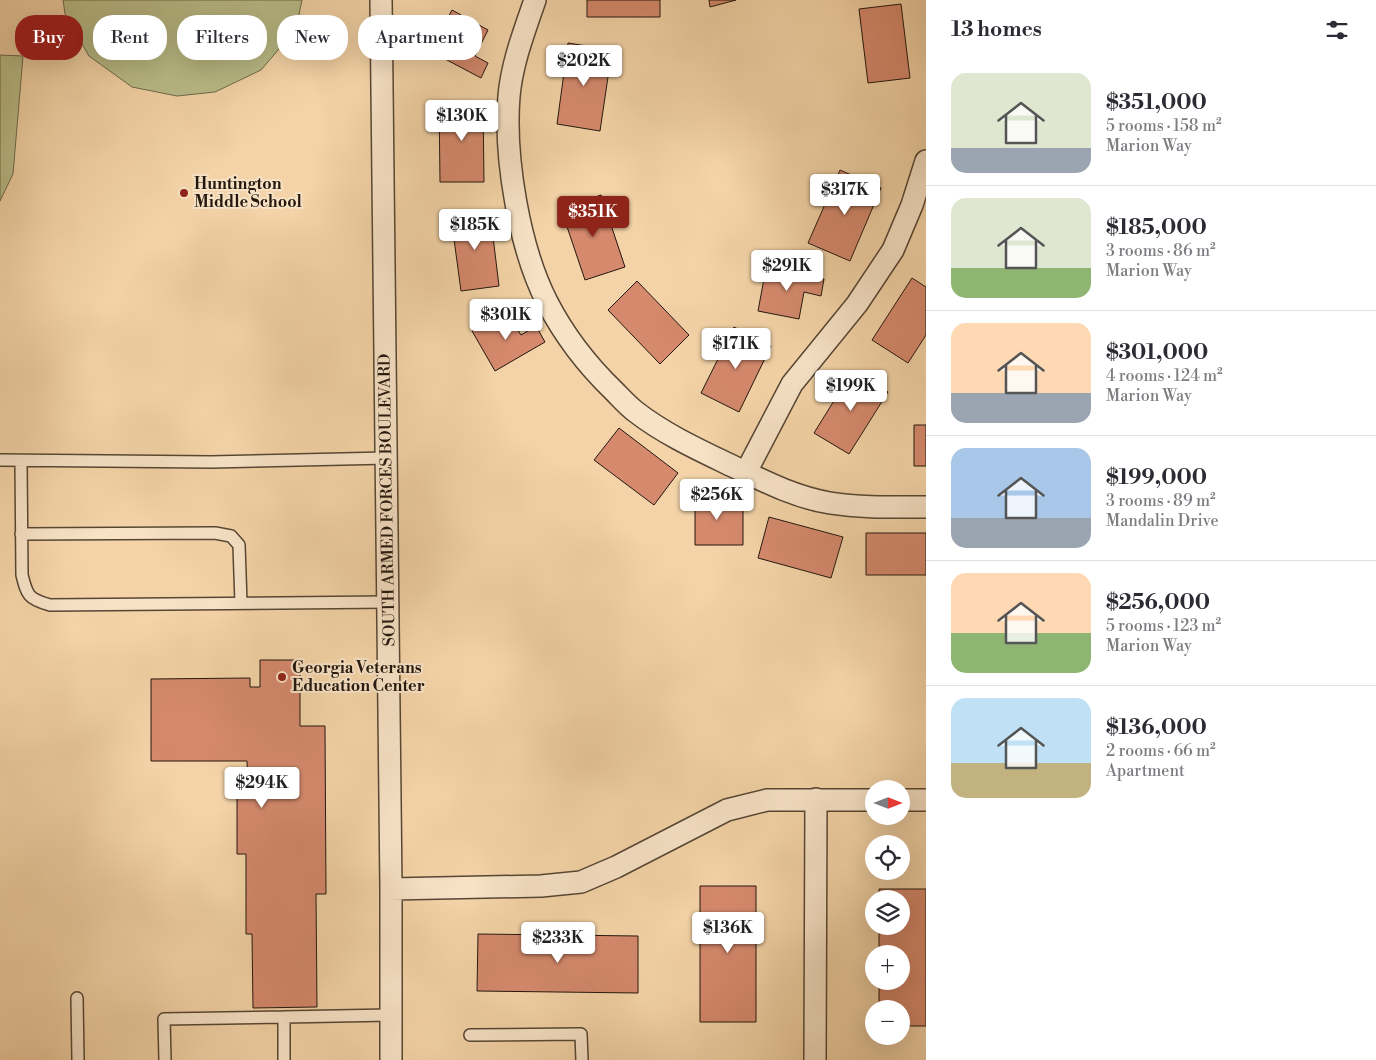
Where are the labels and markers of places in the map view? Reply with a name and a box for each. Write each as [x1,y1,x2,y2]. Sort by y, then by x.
pin: $202K [549,44,619,87]
pin: $130K [427,100,497,142]
place label: Huntington Middle School [194,174,303,212]
pin: $317K [810,174,880,216]
marker: Huntington Middle School [178,187,190,199]
pin: $351K [558,196,628,238]
pin: $185K [440,208,510,251]
pin: $291K [752,250,822,292]
pin: $301K [471,298,541,341]
pin: $171K [701,328,771,370]
pin: $199K [816,370,886,412]
pin: $256K [682,478,752,521]
place label: Georgia Veterans Education Center [292,658,425,696]
marker: Georgia Veterans Education Center [276,671,288,683]
pin: $294K [227,766,297,809]
pin: $136K [693,912,763,954]
pin: $233K [523,922,593,964]

